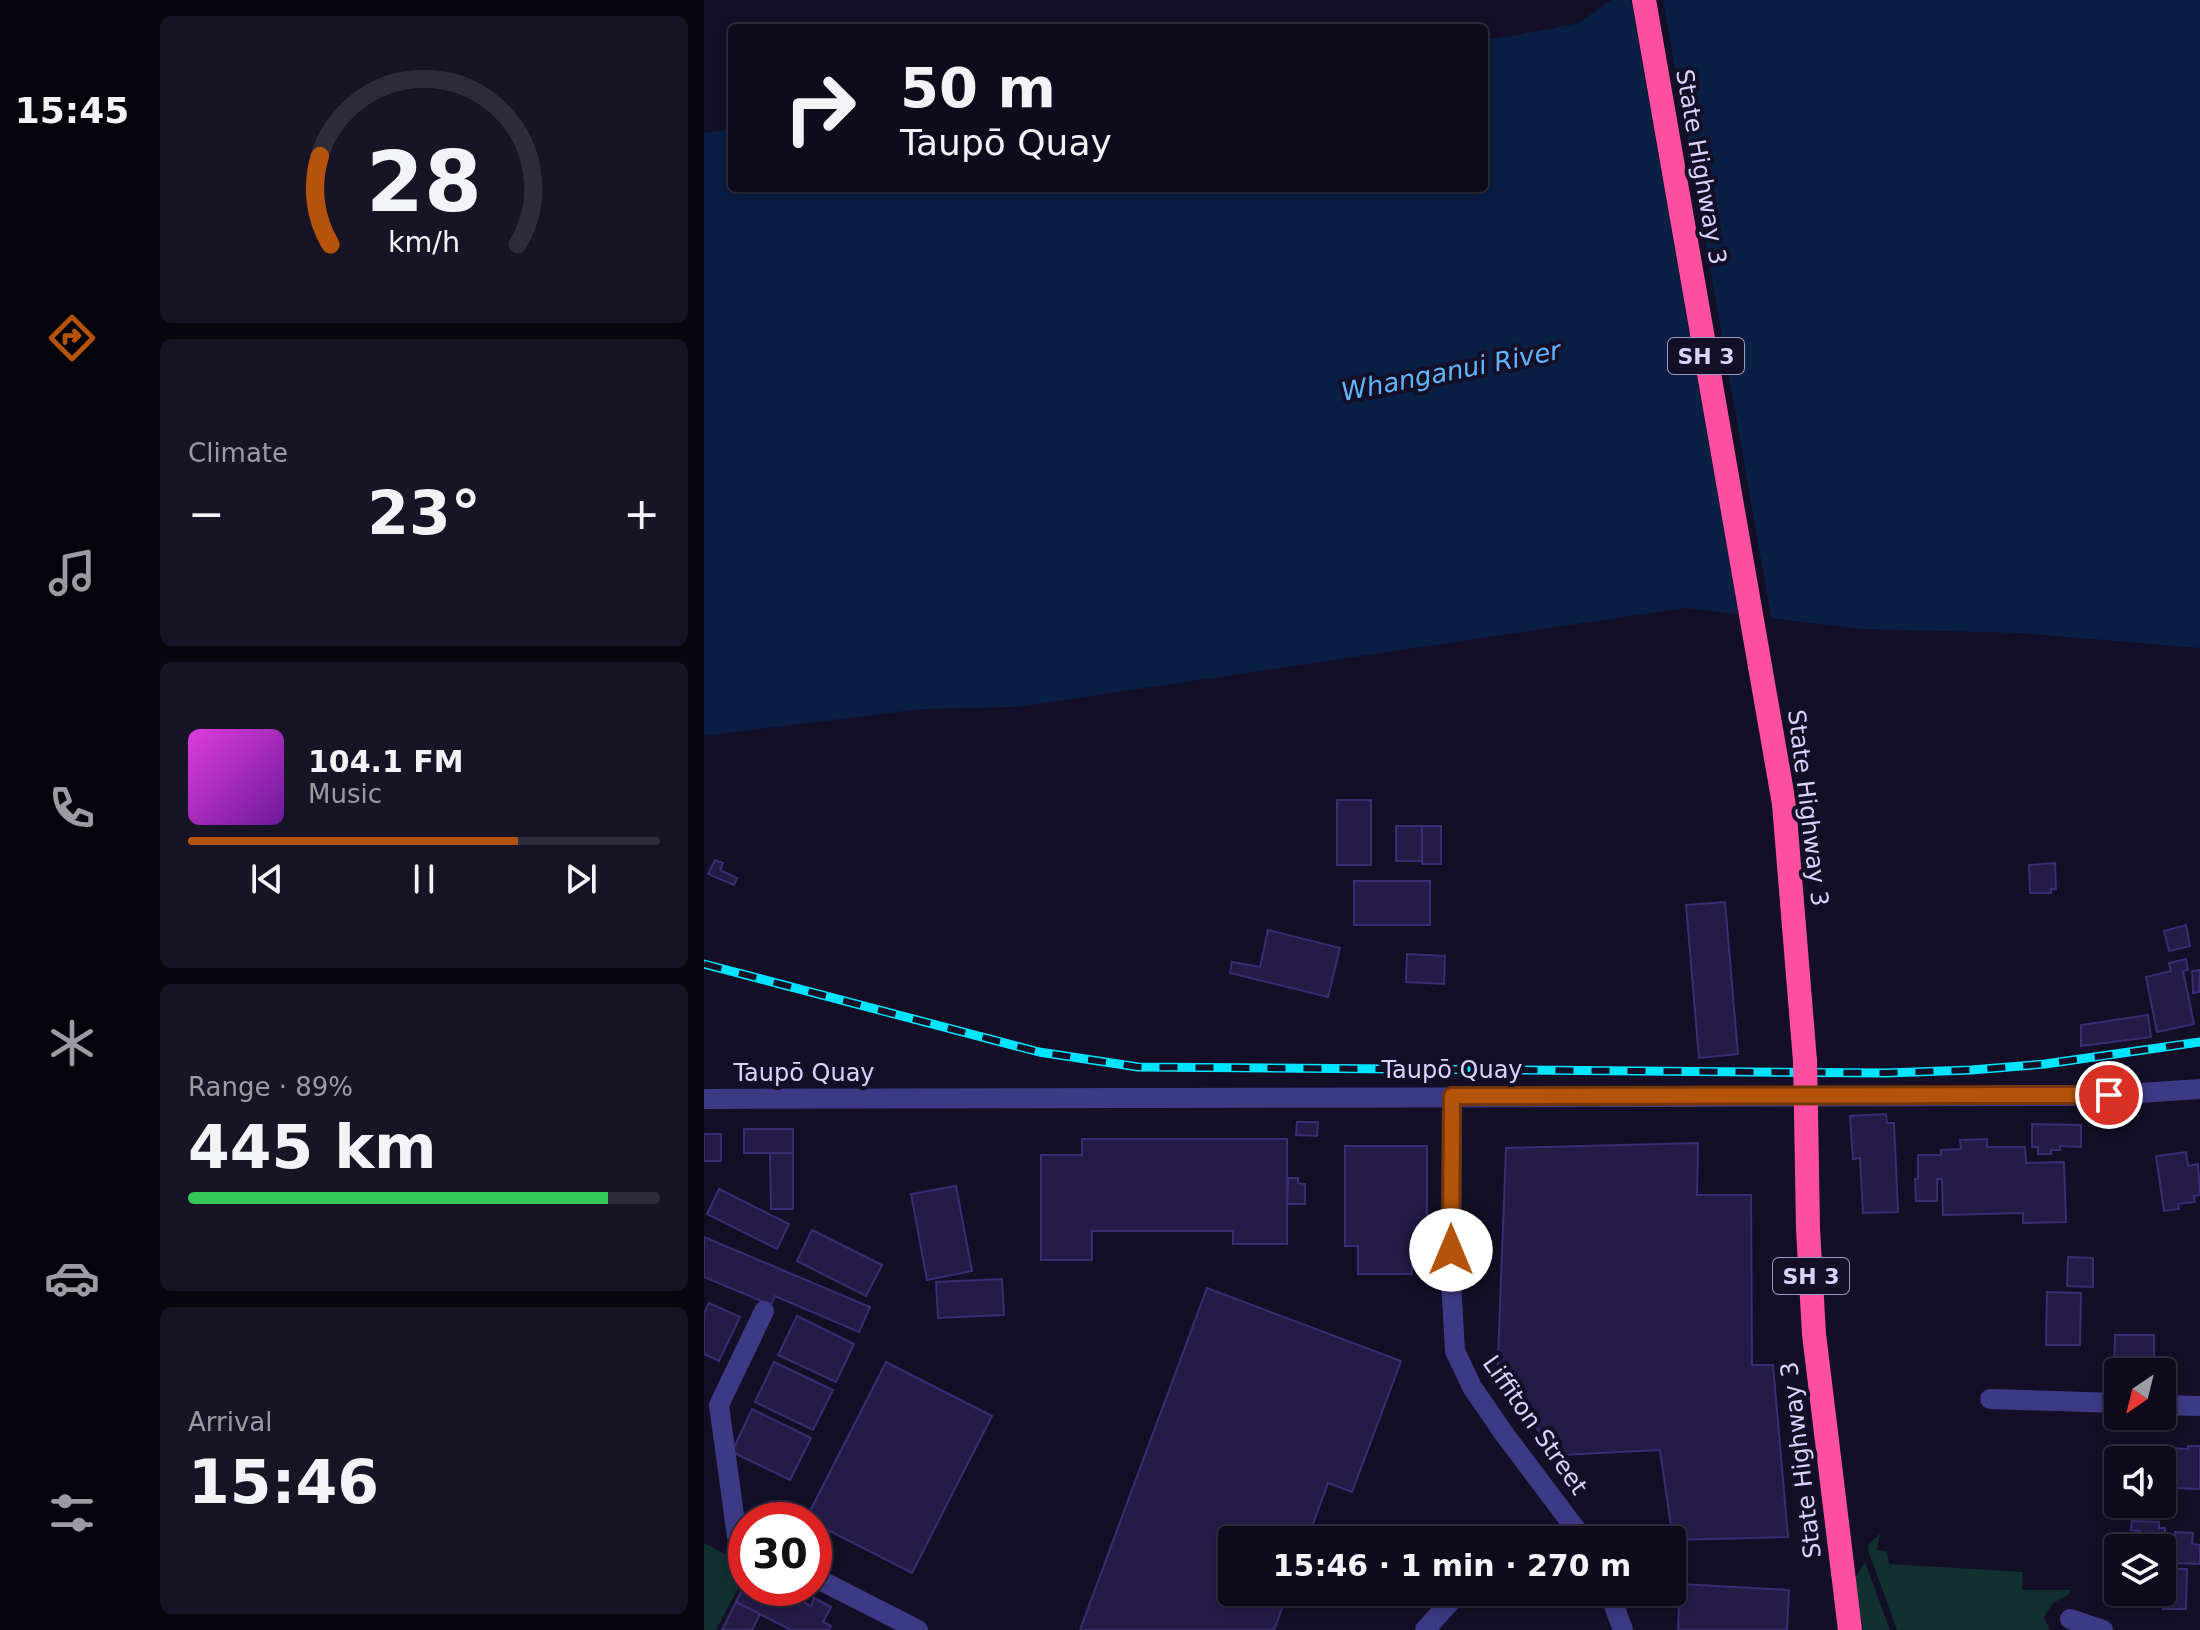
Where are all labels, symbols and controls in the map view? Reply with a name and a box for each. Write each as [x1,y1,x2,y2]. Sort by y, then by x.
text: 50 m [900,55,1056,120]
icon: right [768,56,872,160]
street label: State Highway 3 [1670,67,1732,267]
text: 15:45 [15,90,129,131]
text: Taupō Quay [900,122,1112,163]
text: 28 [366,134,482,231]
text: km/h [388,226,460,260]
icon: directions [44,310,100,366]
water label: Whanganui River [1339,335,1566,407]
road number: SH 3 [1668,338,1744,374]
text: Climate [188,438,288,468]
text: 23° [367,478,481,548]
text: − [188,488,225,539]
text: + [623,488,660,539]
icon: music [44,545,100,601]
street label: State Highway 3 [1782,708,1834,908]
text: 104.1 FM [308,744,464,779]
text: Music [308,779,382,809]
icon: phone [44,780,100,836]
icon: previous [245,857,289,901]
icon: pause [402,857,446,901]
icon: next [559,857,603,901]
icon: climate [44,1015,100,1071]
street label: Taupō Quay [1380,1056,1523,1084]
street label: Taupō Quay [732,1059,875,1087]
pin [2075,1061,2143,1129]
text: Range · 89% [188,1072,353,1102]
icon: arrive [2087,1073,2131,1117]
text: 445 km [188,1112,437,1182]
position arrow [1409,1208,1493,1292]
icon: car [44,1250,100,1306]
road number: SH 3 [1773,1258,1849,1294]
street label: Liffiton Street [1477,1350,1593,1500]
north arrow [2104,1358,2176,1430]
map controls [2104,1358,2176,1606]
street label: State Highway 3 [1775,1360,1827,1560]
text: Arrival [188,1407,272,1437]
button: sound [2104,1446,2176,1518]
text: 15:46 [188,1447,379,1517]
icon: filters [44,1485,100,1541]
speed limit sign: 30 [728,1502,832,1606]
button: layers [2104,1534,2176,1606]
text: 15:46 · 1 min · 270 m [1273,1548,1631,1583]

